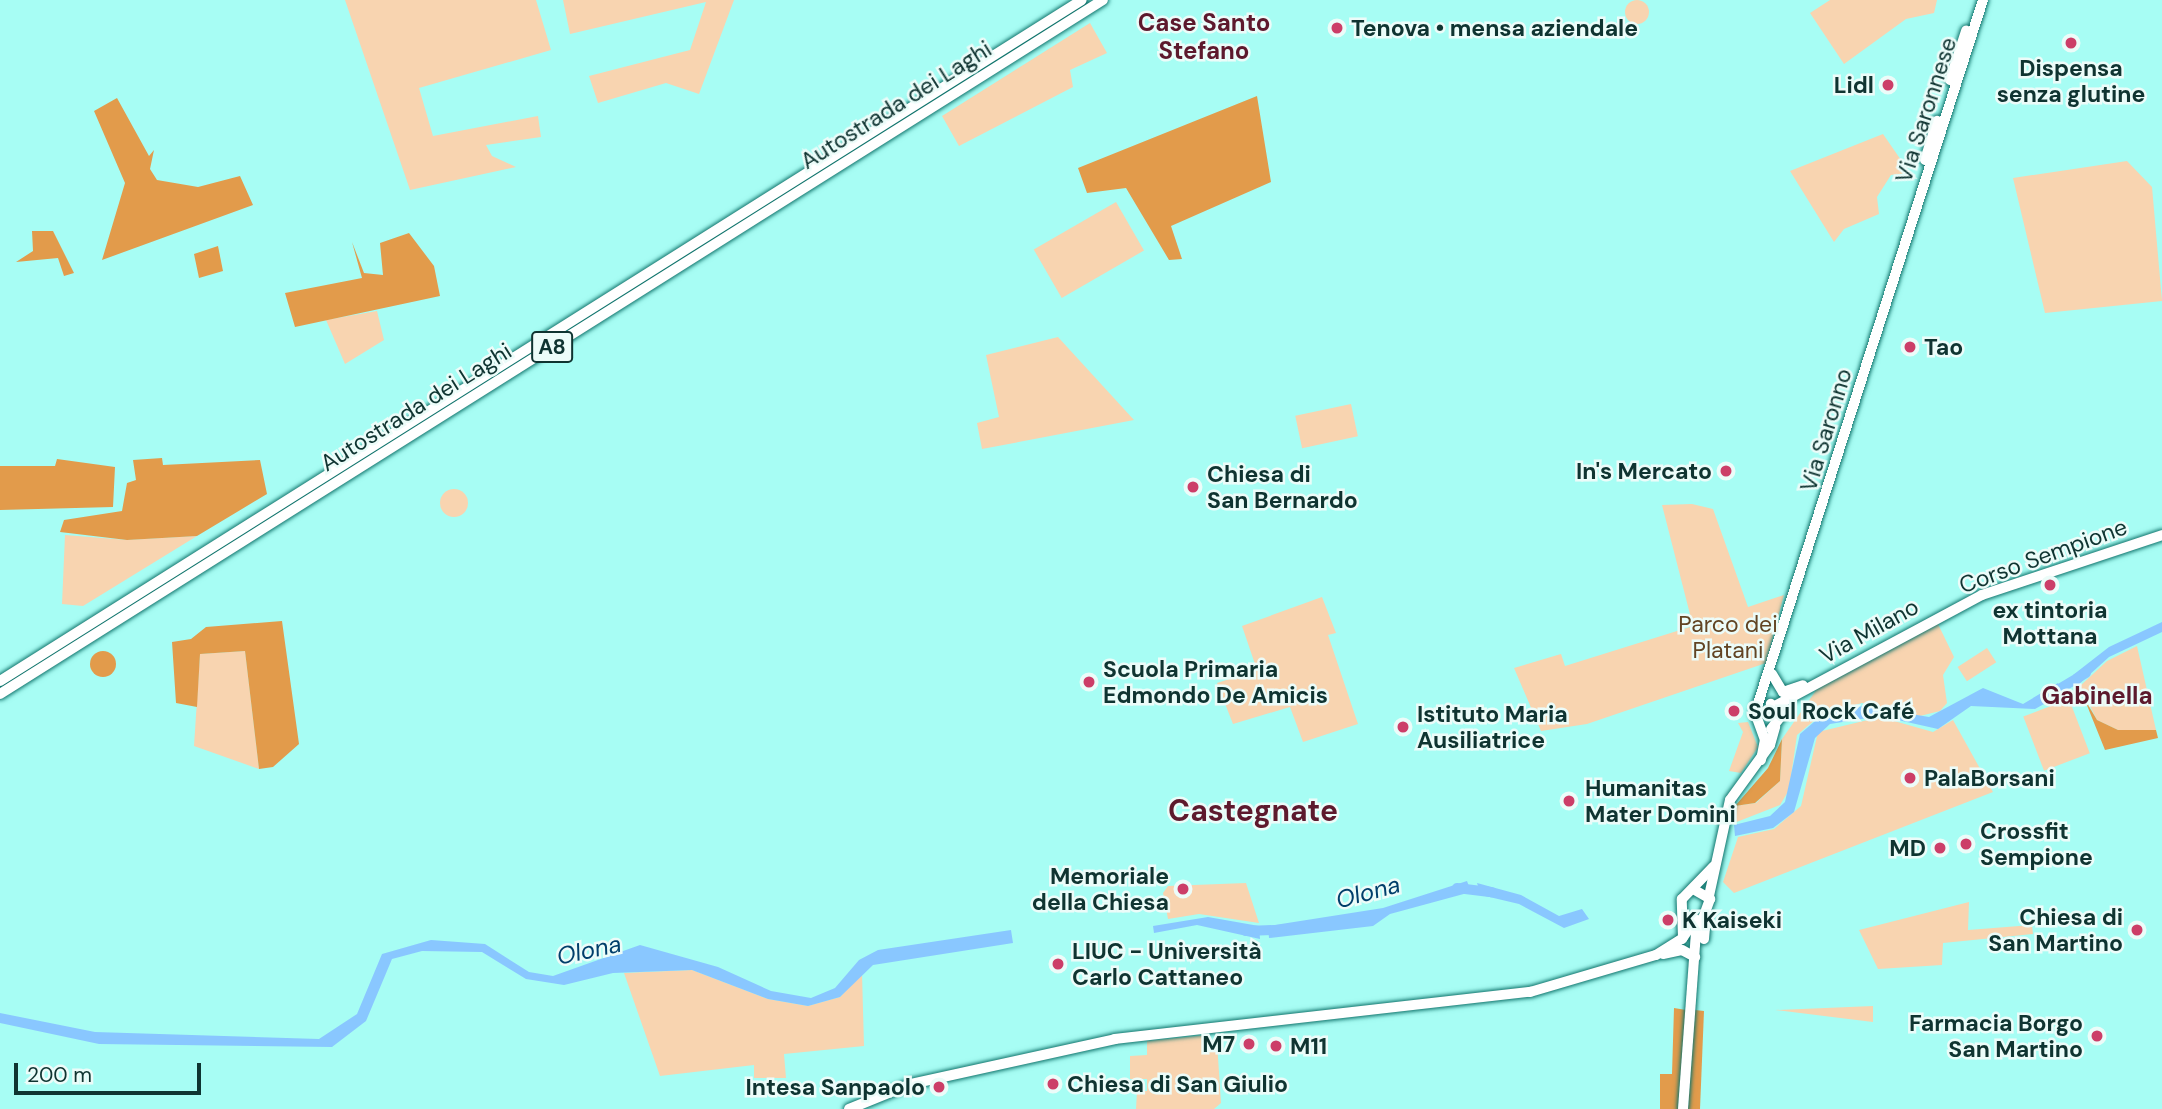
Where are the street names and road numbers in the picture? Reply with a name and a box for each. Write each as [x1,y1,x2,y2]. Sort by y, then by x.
street label: Via Saronnese [1890,34,1962,186]
street label: Autostrada dei Laghi [795,35,997,175]
road number: A8 [531,330,573,364]
street label: Autostrada dei Laghi [315,337,517,477]
street label: Via Saronno [1794,365,1858,495]
street label: Corso Sempione [1955,513,2131,599]
street label: Via Milano [1815,593,1923,669]

